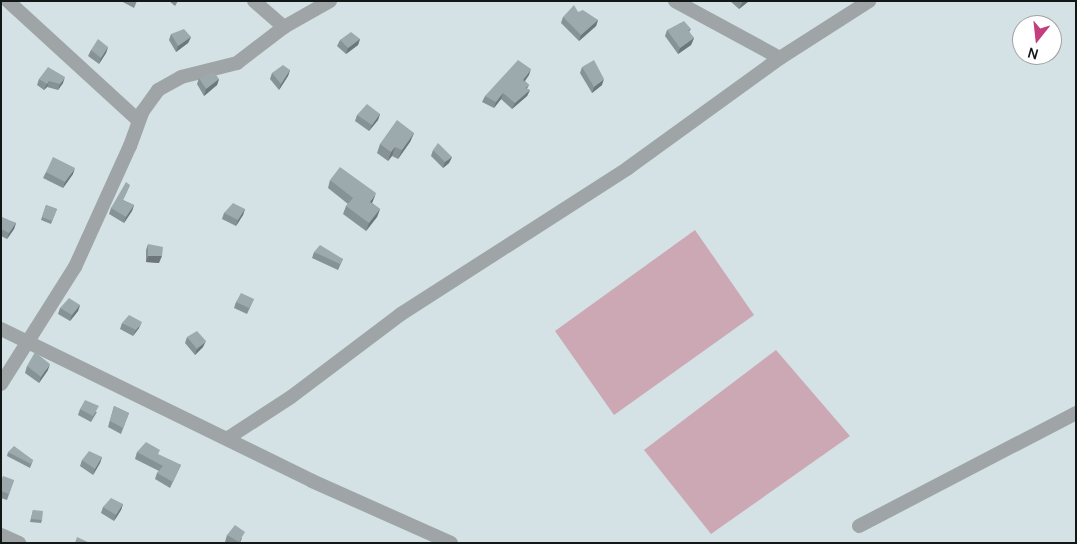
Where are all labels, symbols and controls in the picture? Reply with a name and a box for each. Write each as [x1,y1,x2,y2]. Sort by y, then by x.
north arrow [1012,15,1062,65]
text: N [1026,43,1040,64]

